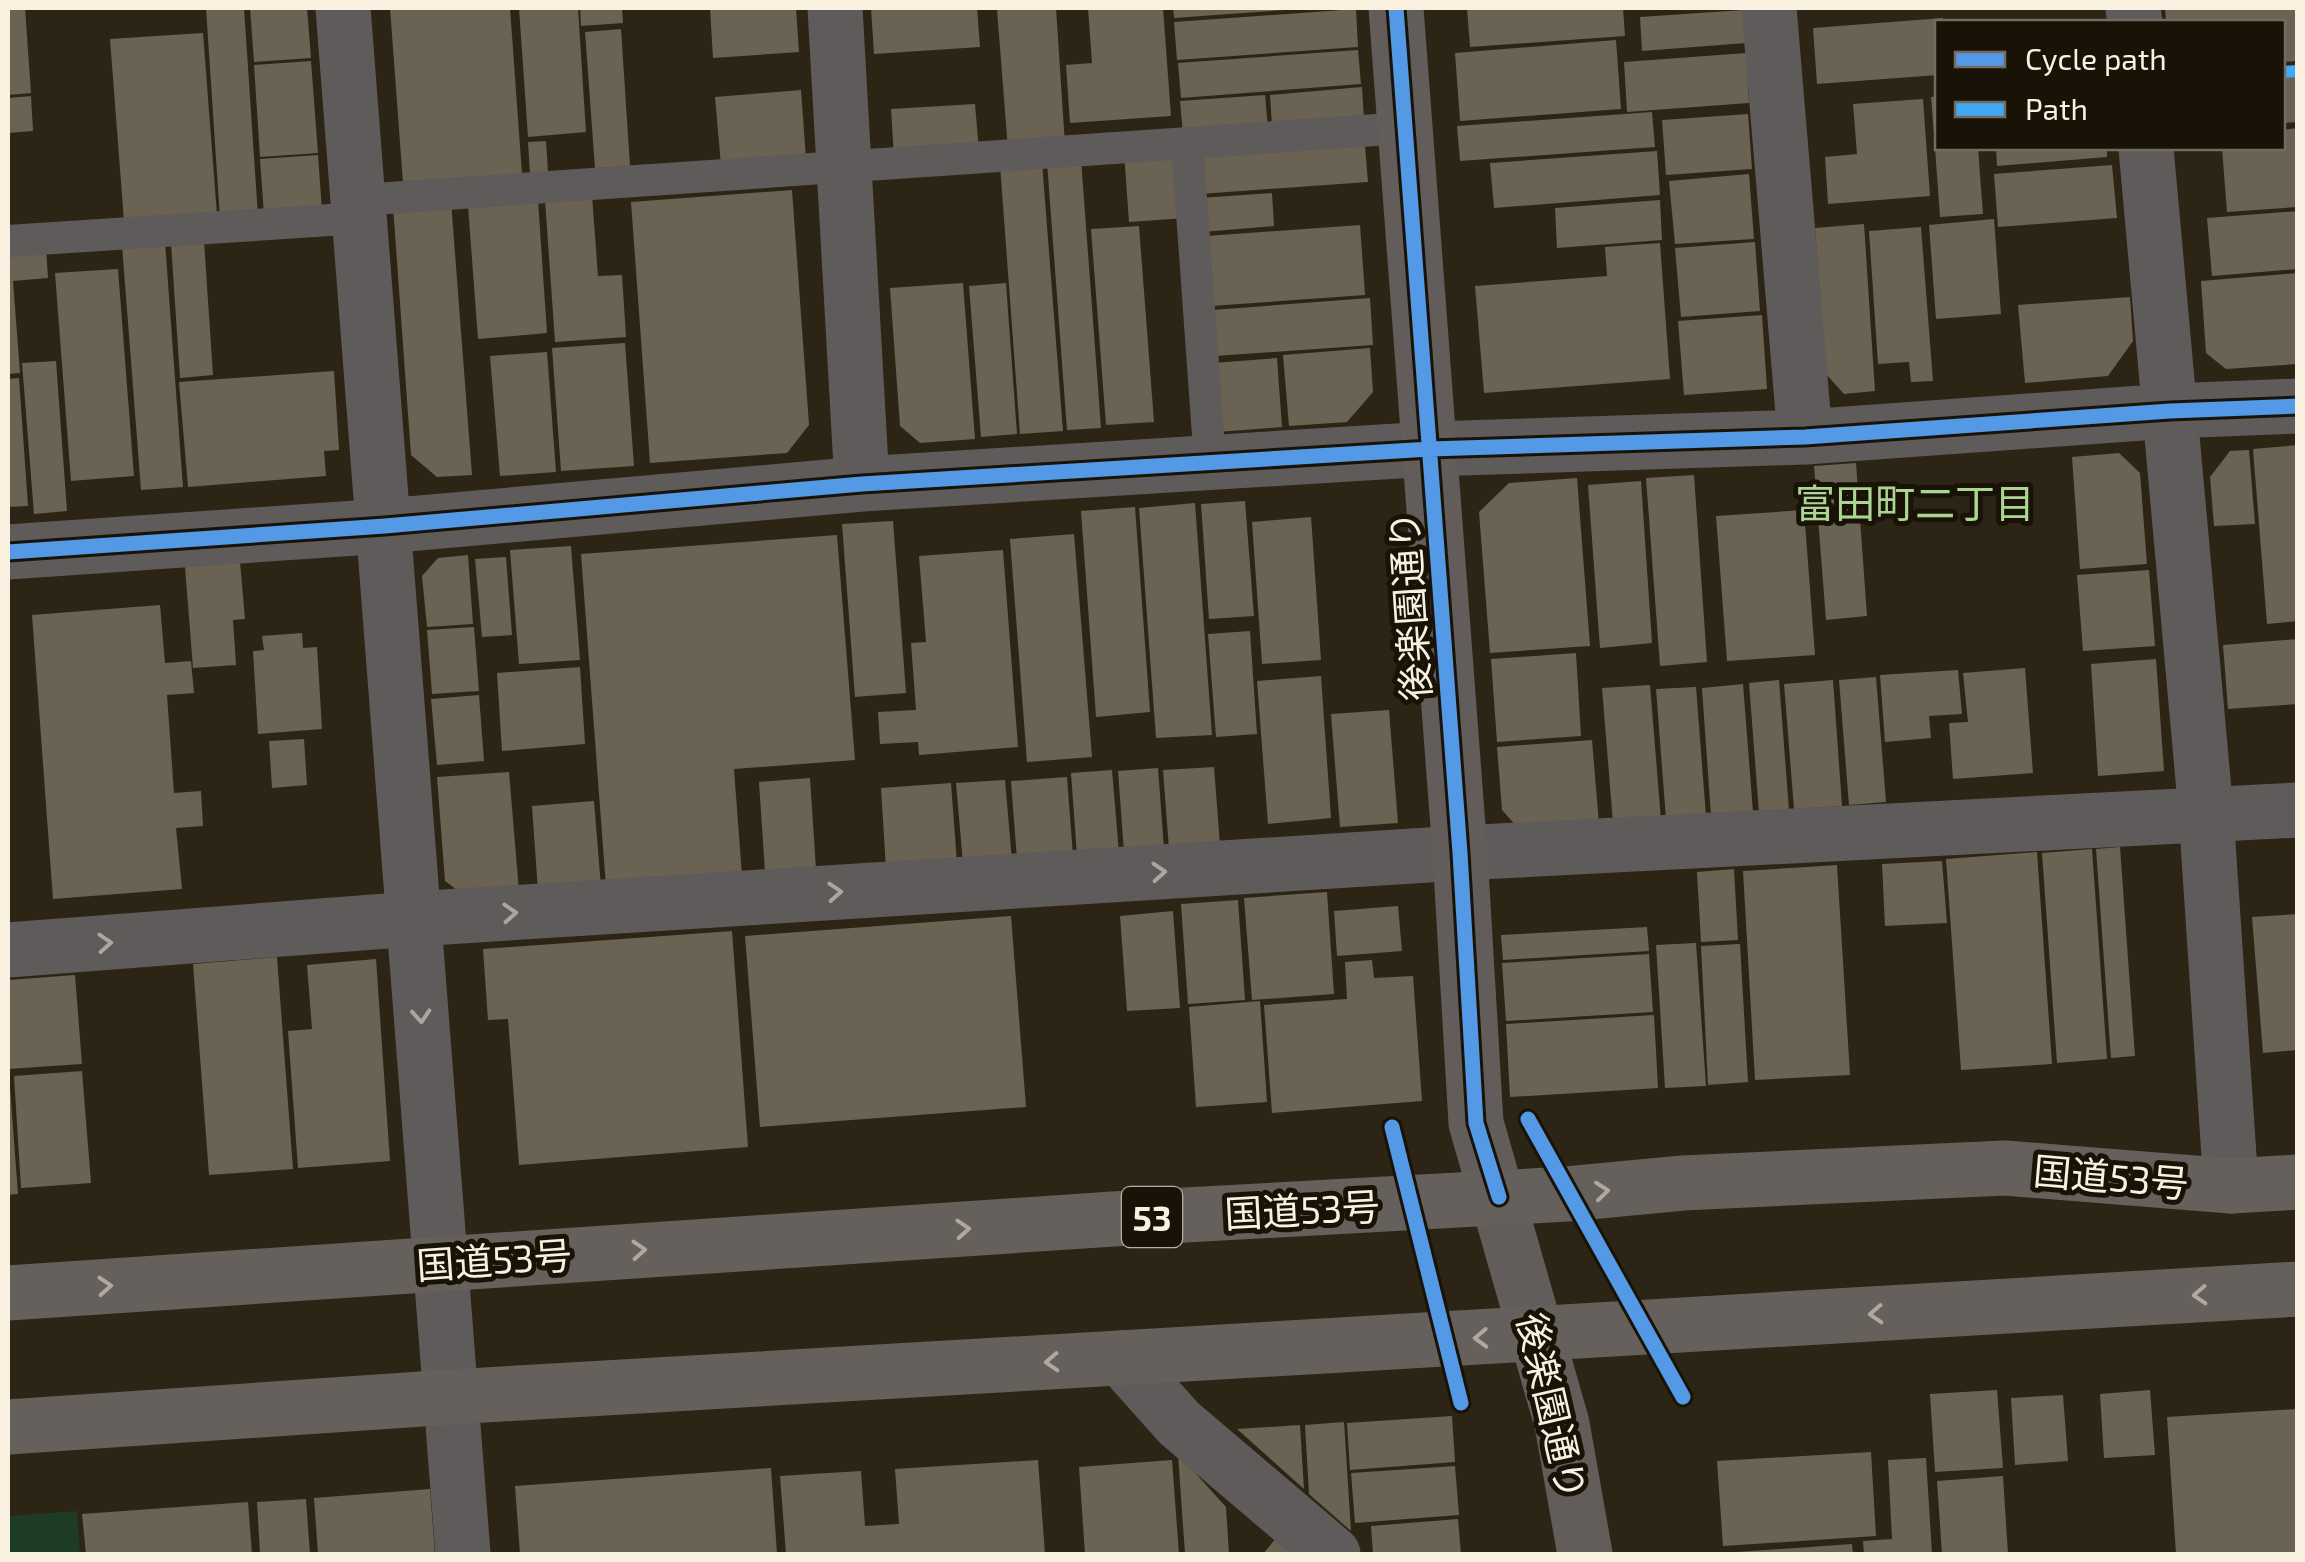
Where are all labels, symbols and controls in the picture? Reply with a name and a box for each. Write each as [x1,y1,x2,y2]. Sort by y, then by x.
legend [1935,20,2285,150]
text: Cycle path [2025,40,2167,76]
text: Path [2025,90,2088,126]
district label: 富田町二丁目 [1795,478,2035,526]
street label: 後楽園通り [1379,510,1439,702]
one-way arrow [1152,862,1168,883]
one-way arrow [827,882,843,904]
one-way arrow [503,903,519,924]
one-way arrow [97,932,113,954]
one-way arrow [409,1009,431,1025]
street label: 国道53号 [2032,1146,2190,1206]
one-way arrow [1594,1181,1610,1202]
street label: 国道53号 [1223,1182,1381,1236]
road number: 53 [1122,1187,1182,1247]
one-way arrow [955,1219,971,1240]
street label: 国道53号 [415,1231,573,1287]
one-way arrow [631,1240,647,1261]
one-way arrow [97,1276,113,1297]
one-way arrow [2192,1284,2208,1305]
one-way arrow [1867,1303,1883,1324]
street label: 後楽園通り [1509,1308,1597,1504]
one-way arrow [1473,1327,1489,1348]
one-way arrow [1044,1351,1060,1372]

